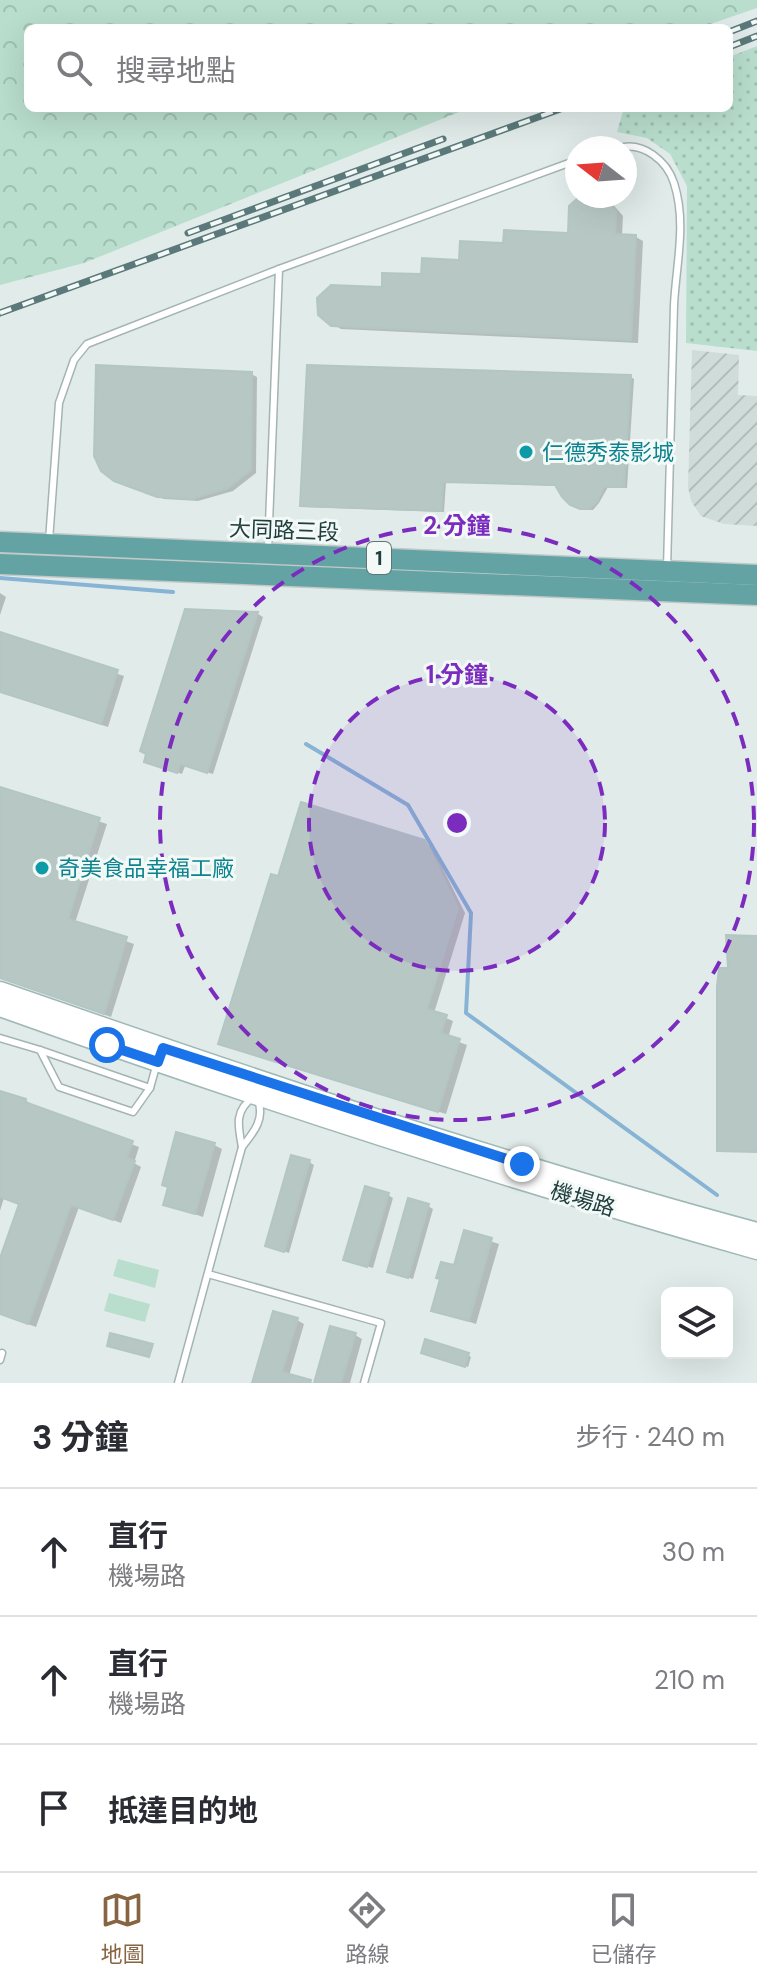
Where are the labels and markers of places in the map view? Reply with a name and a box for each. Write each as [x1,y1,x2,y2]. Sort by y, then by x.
place label: 仁德秀泰影城 [542,438,674,467]
marker: 仁德秀泰影城 [517,443,535,461]
centre of rings [443,809,471,837]
place label: 奇美食品幸福工廠 [58,854,234,883]
marker: 奇美食品幸福工廠 [33,859,51,877]

